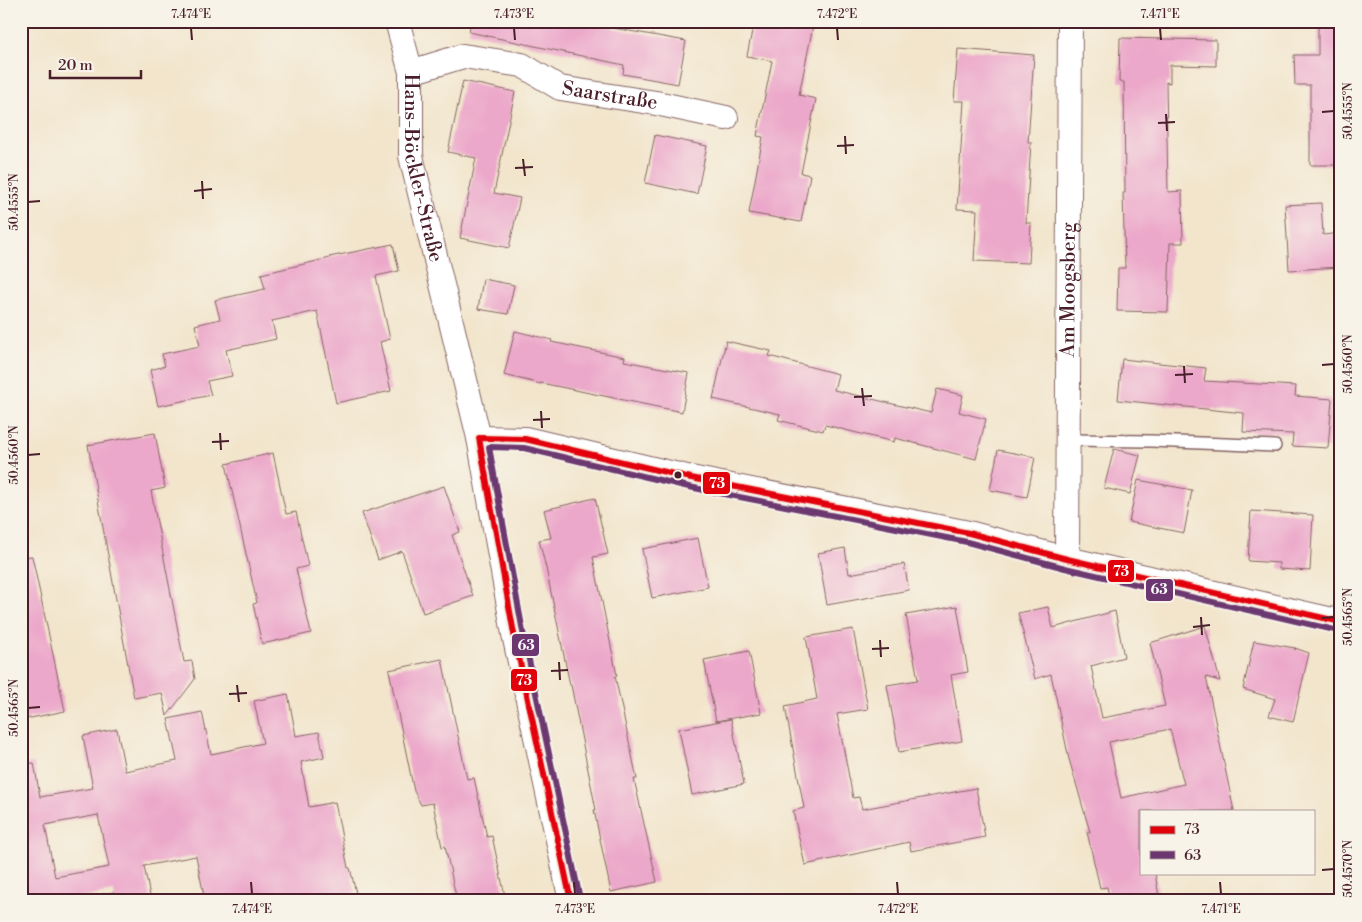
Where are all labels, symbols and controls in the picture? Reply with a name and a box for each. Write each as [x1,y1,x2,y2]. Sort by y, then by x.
text: 7.474°E [171,7,211,22]
text: 7.473°E [494,7,534,22]
text: 7.472°E [817,7,857,22]
text: 7.471°E [1140,7,1180,22]
scale bar [50,48,141,80]
text: 20 m [58,56,93,75]
street label: Hans-Böckler-Straße [398,74,449,265]
street label: Saarstraße [560,76,659,116]
text: 50.4555°N [1341,82,1356,140]
text: 50.4555°N [7,173,22,231]
street label: Am Moogsberg [1056,222,1081,359]
text: 50.4560°N [1341,334,1356,394]
text: 50.4560°N [7,425,22,485]
unlabelled marker [673,470,683,480]
line badge: 73 [702,471,731,495]
text: 73 [709,475,725,493]
line badge: 73 [1107,559,1135,583]
text: 73 [1113,563,1129,581]
line badge: 63 [1145,578,1174,602]
text: 63 [1150,581,1168,599]
text: 50.4565°N [1341,588,1356,646]
line badge: 63 [511,633,540,657]
text: 63 [517,637,535,655]
line badge: 73 [510,668,538,692]
text: 73 [516,672,532,690]
text: 50.4565°N [7,679,22,737]
legend [1140,810,1314,874]
text: 73 [1184,820,1200,839]
text: 50.4570°N [1341,840,1356,898]
text: 63 [1184,846,1201,865]
text: 7.474°E [232,902,272,917]
text: 7.473°E [555,902,595,917]
text: 7.472°E [878,902,918,917]
text: 7.471°E [1201,902,1241,917]

